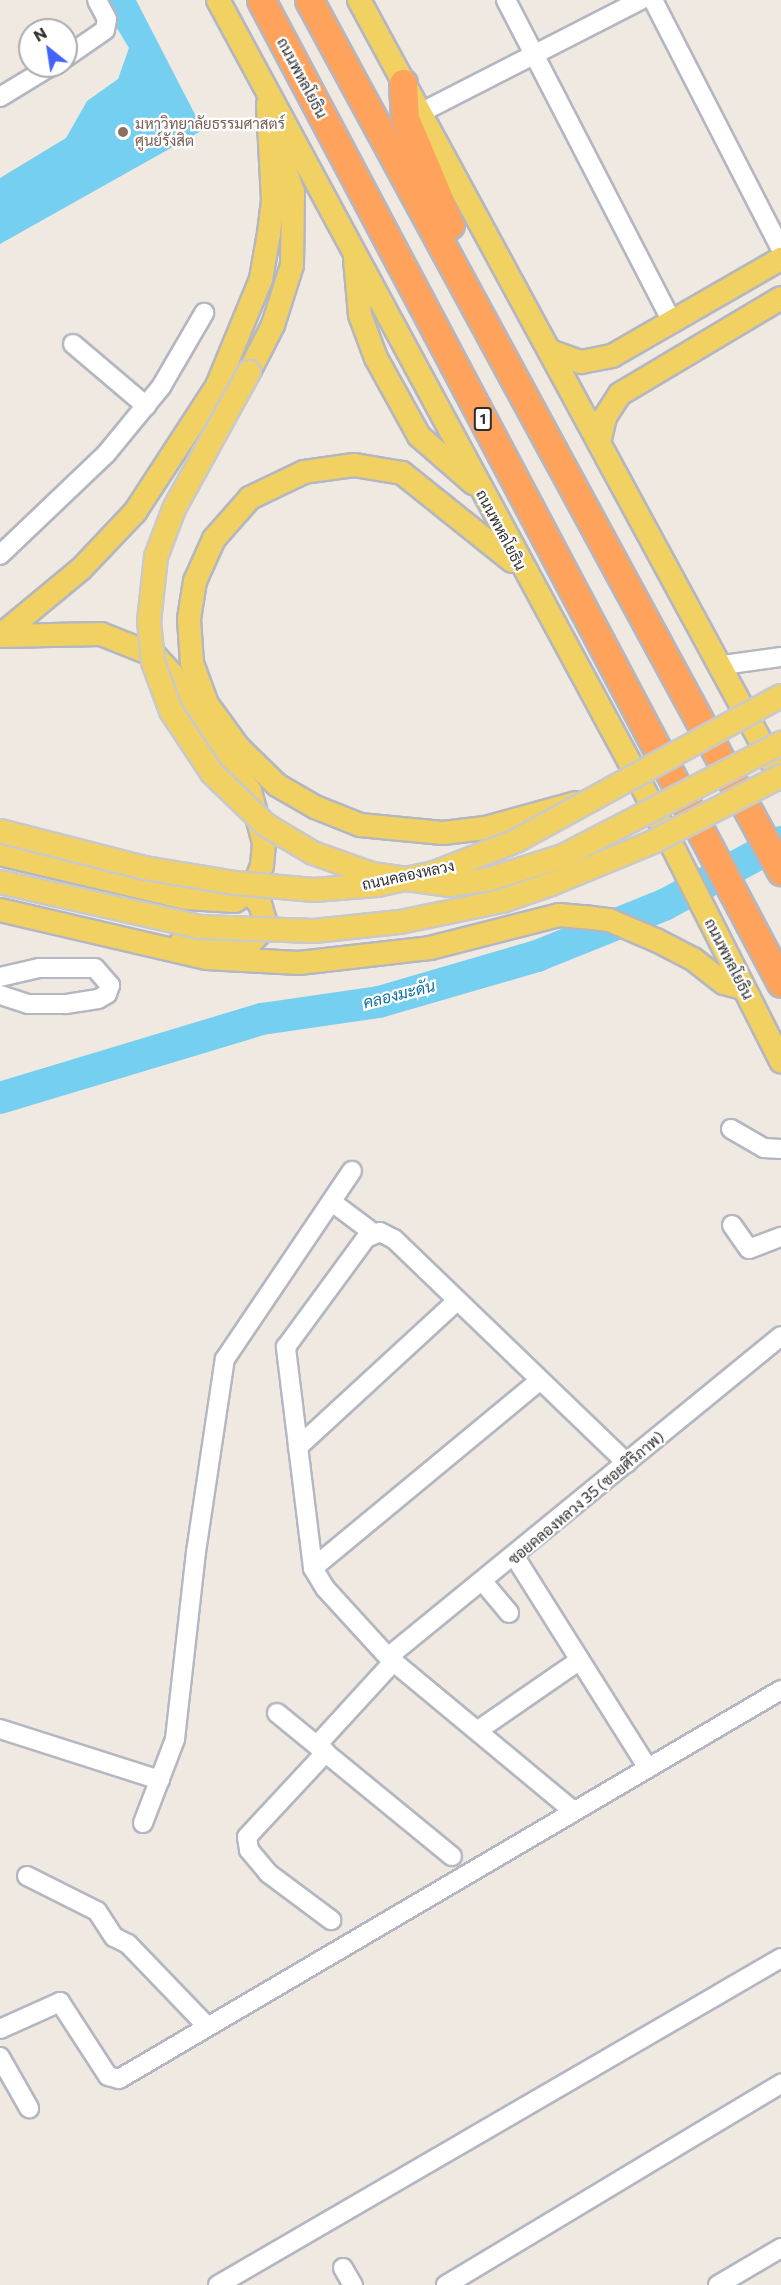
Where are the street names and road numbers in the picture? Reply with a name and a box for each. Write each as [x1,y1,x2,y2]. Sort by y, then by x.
street label: ถนนพหลโยธิน [273,35,331,121]
road number: 1 [472,408,494,430]
street label: ถนนพหลโยธิน [472,487,530,573]
street label: ถนนคลองหลวง [360,856,456,894]
street label: ถนนพหลโยธิน [701,915,757,1003]
street label: ซอยคลองหลวง 35 (ซอยศิริภาพ) [505,1428,667,1568]

